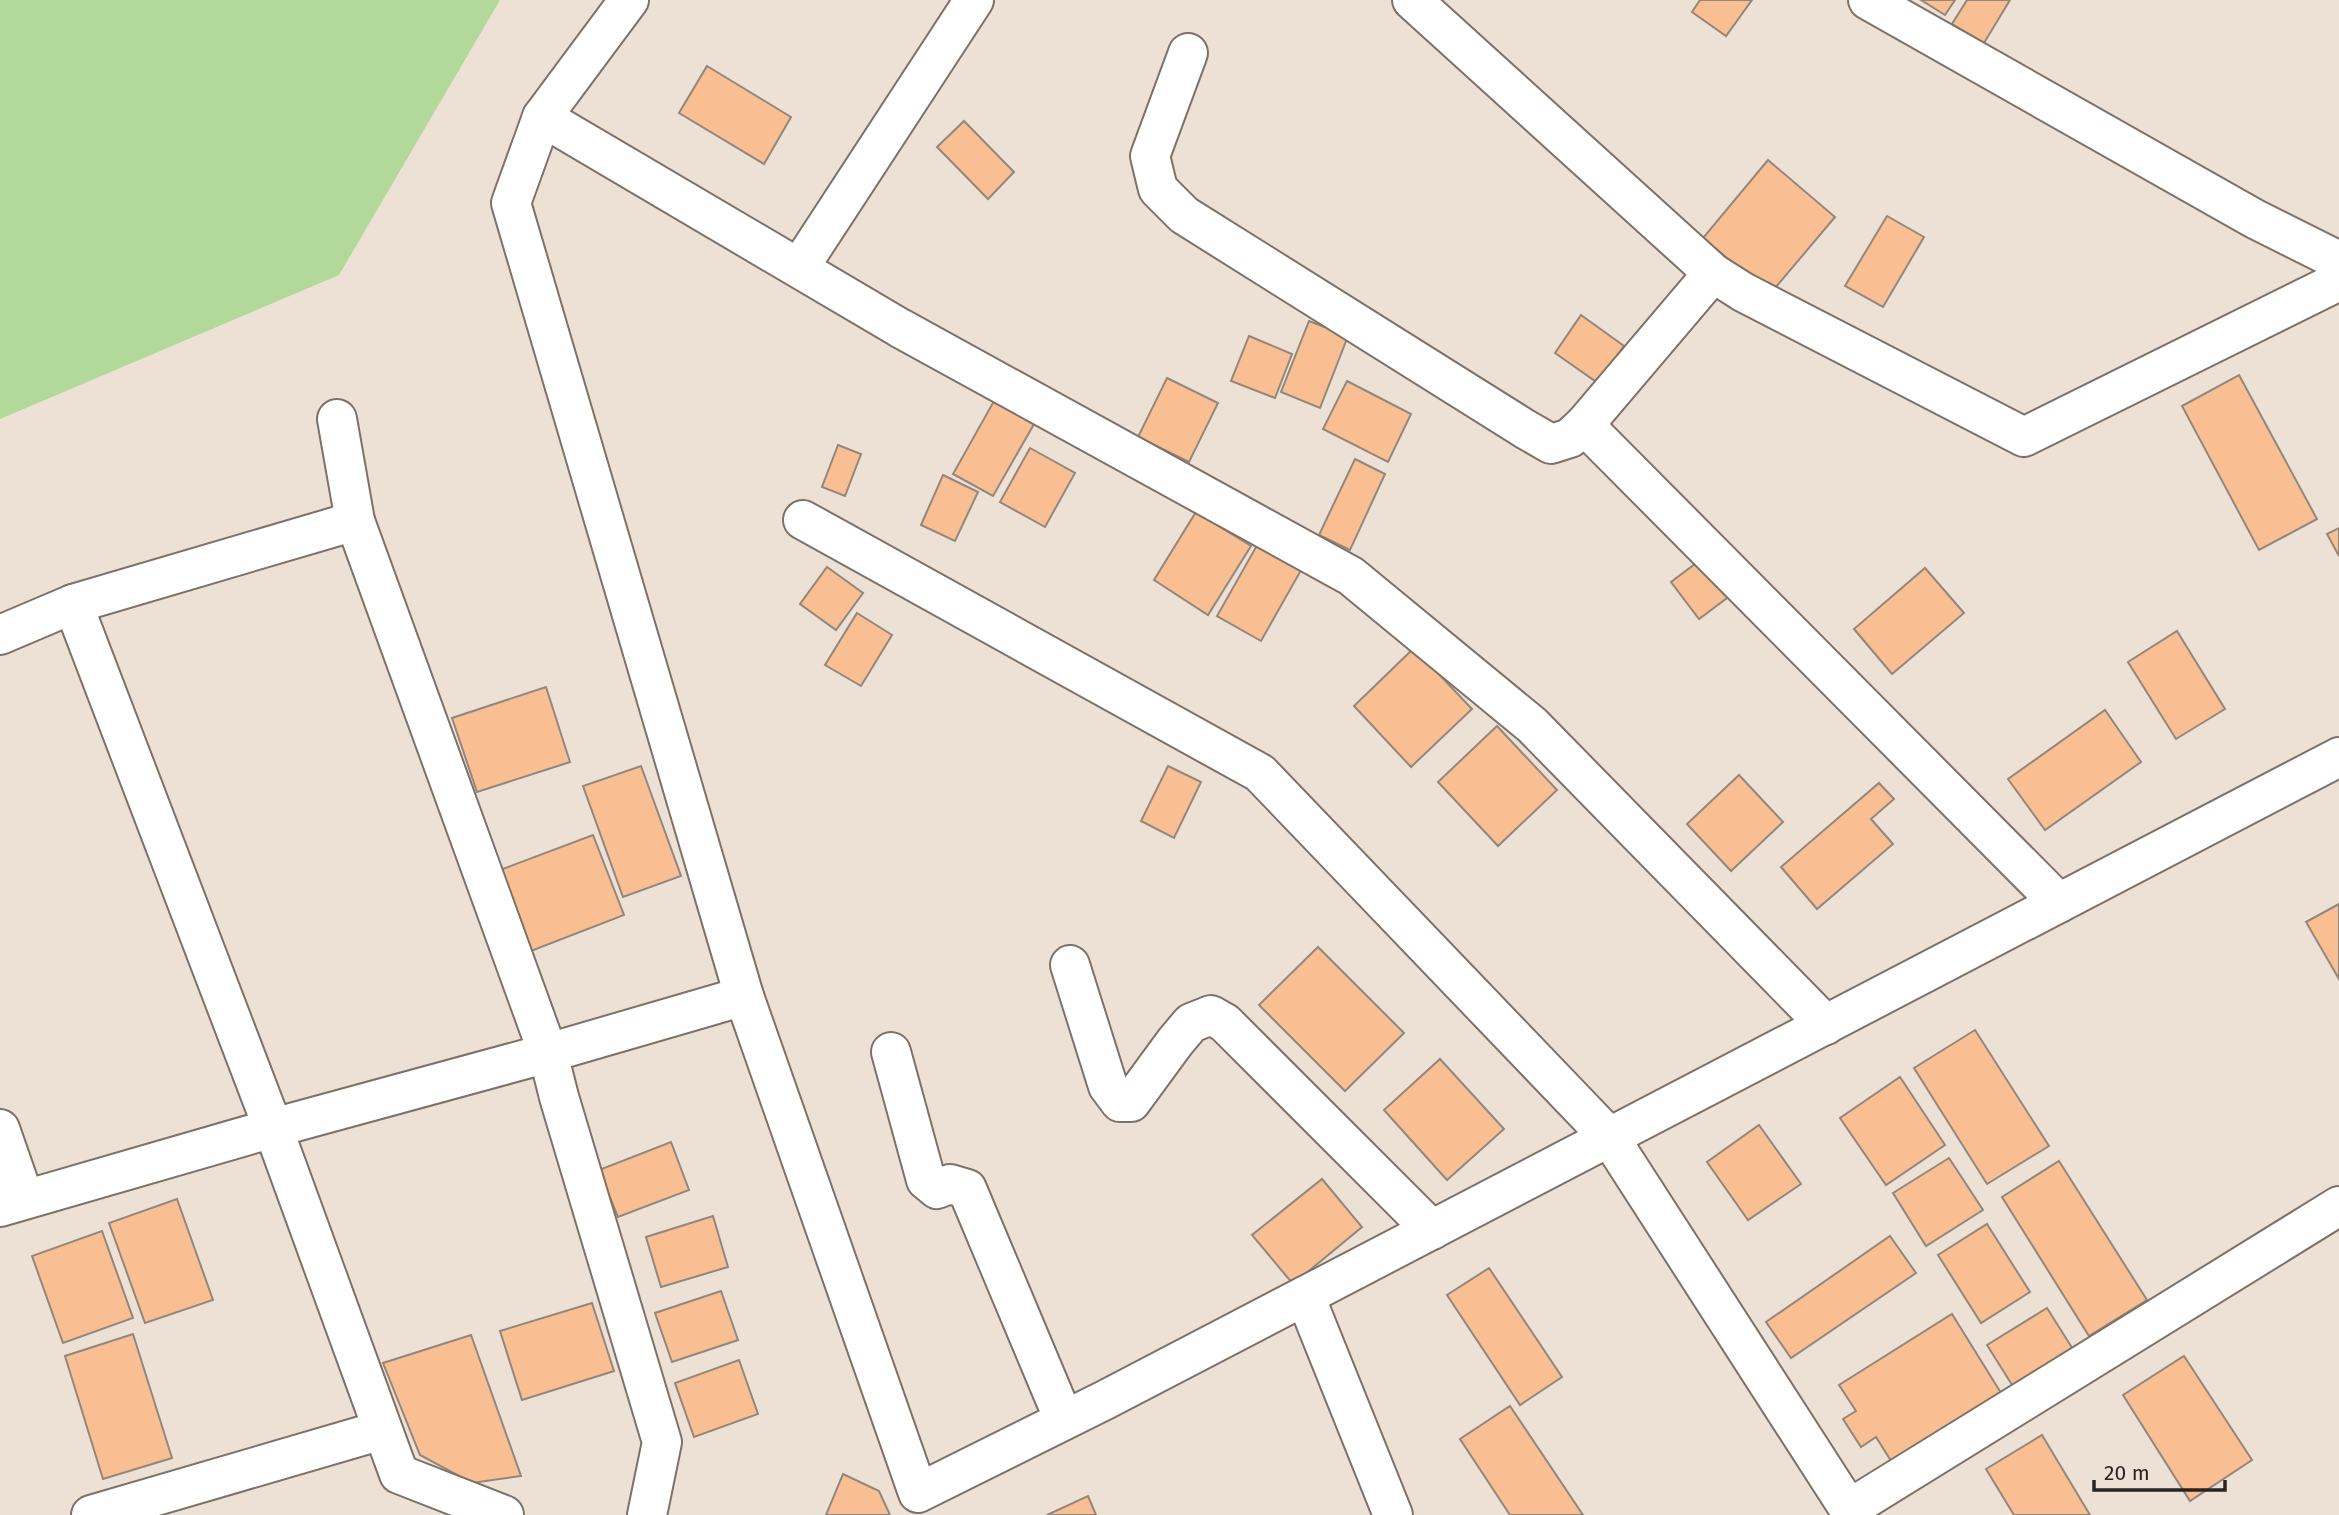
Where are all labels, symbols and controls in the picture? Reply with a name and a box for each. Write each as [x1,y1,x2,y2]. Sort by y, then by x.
scale bar [2094,1448,2225,1492]
text: 20 m [2104,1460,2150,1486]

